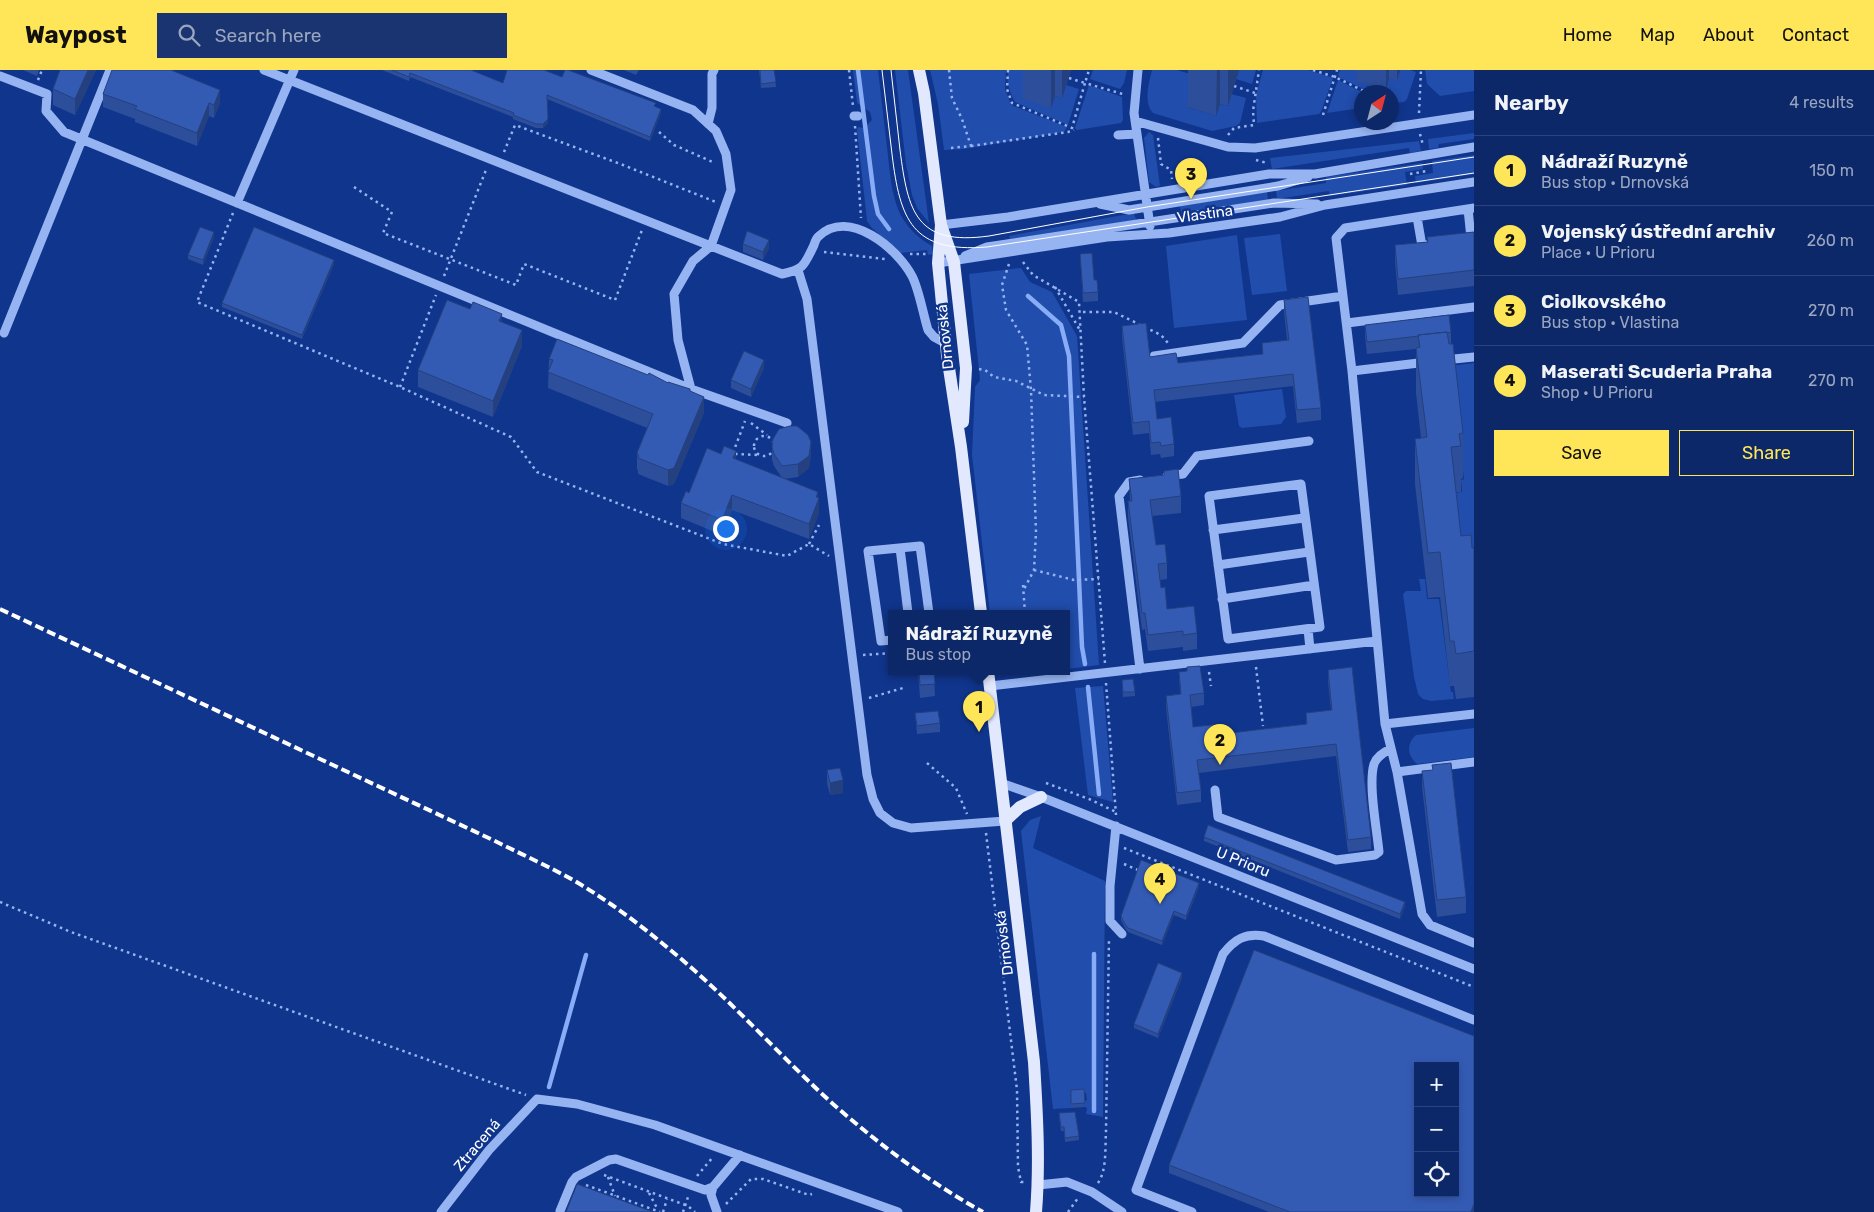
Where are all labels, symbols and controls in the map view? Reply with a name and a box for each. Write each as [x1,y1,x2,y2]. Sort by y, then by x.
search box [157,13,507,58]
text: Waypost [25,21,127,49]
icon: search [175,21,203,49]
text: Search here [215,24,321,47]
text: Home [1563,24,1612,46]
text: Map [1640,24,1675,46]
text: About [1703,24,1754,46]
text: Contact [1782,24,1849,46]
north arrow [1354,85,1399,130]
text: Nearby [1494,90,1569,115]
text: 4 results [1789,93,1854,112]
text: Nádraží Ruzyně [1541,150,1688,173]
pin: 3 [1175,158,1207,199]
text: 1 [1506,161,1514,180]
text: 150 m [1809,161,1854,180]
text: Bus stop · Drnovská [1541,173,1689,192]
street label: Vlastina [1176,201,1234,227]
text: Vojenský ústřední archiv [1541,220,1776,243]
text: 2 [1505,231,1515,250]
text: 260 m [1807,231,1854,250]
text: Place · U Prioru [1541,243,1655,262]
text: Ciolkovského [1541,290,1666,313]
text: 3 [1505,301,1515,320]
text: 270 m [1808,301,1854,320]
street label: Drnovská [933,304,957,370]
text: Bus stop · Vlastina [1541,313,1679,332]
text: Maserati Scuderia Praha [1541,360,1772,383]
text: 4 [1505,371,1515,390]
text: 270 m [1808,371,1854,390]
text: Shop · U Prioru [1541,383,1653,402]
button: Save [1494,430,1669,476]
button: Share [1679,430,1854,476]
your location [713,516,739,542]
popup [888,610,1070,675]
text: Nádraží Ruzyně [905,622,1053,645]
text: Bus stop [905,645,971,664]
pin: 1 [963,691,995,732]
pin: 2 [1204,724,1236,765]
street label: U Prioru [1213,843,1273,881]
pin: 4 [1144,863,1176,904]
street label: Drnovská [991,910,1017,976]
map controls [1414,1062,1459,1197]
button: + [1414,1062,1459,1107]
button: − [1414,1107,1459,1152]
street label: Ztracená [450,1115,504,1175]
button: locate [1414,1152,1459,1197]

